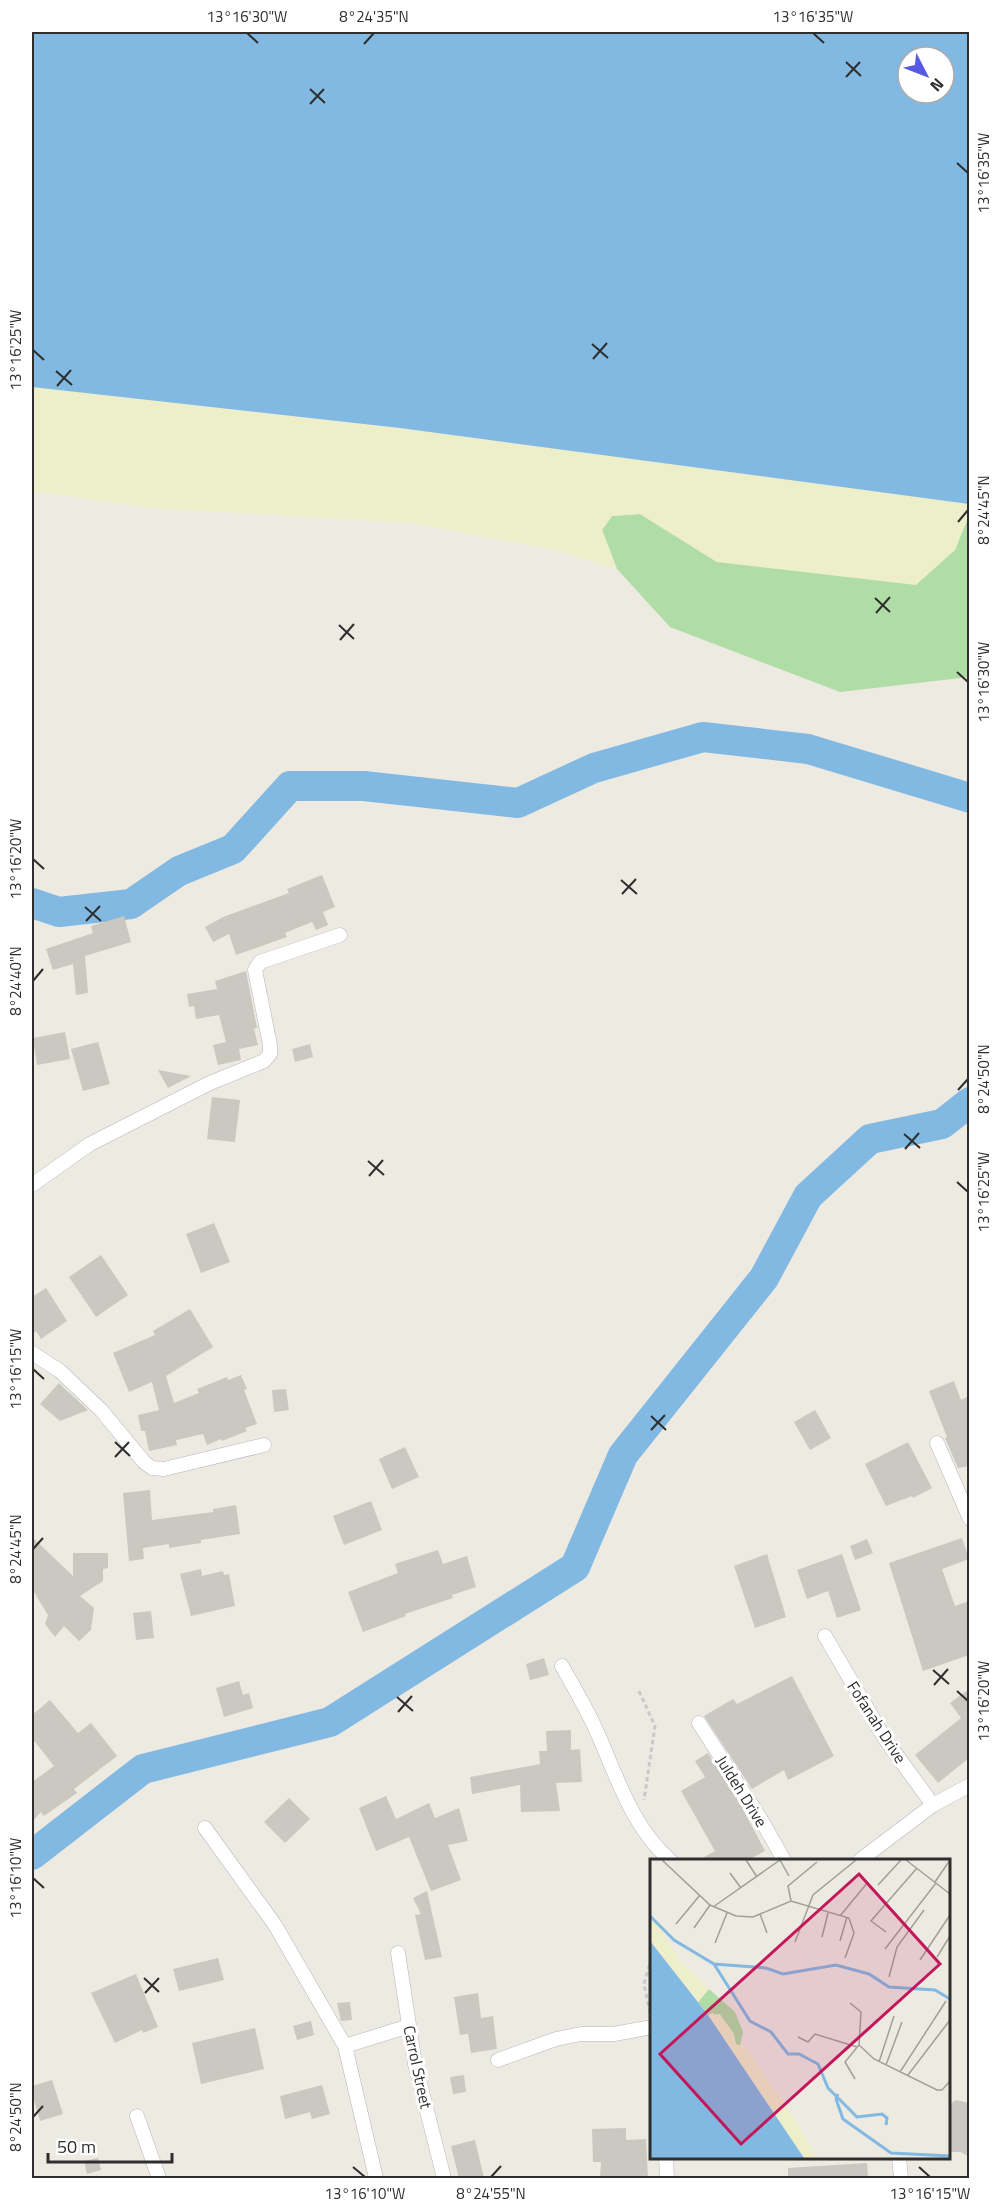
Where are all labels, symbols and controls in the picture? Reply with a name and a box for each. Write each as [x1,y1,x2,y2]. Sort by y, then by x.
text: 13°16'30"W [207,5,287,28]
text: 8°24'35"N [339,5,409,28]
text: 13°16'35"W [773,5,853,28]
north arrow [896,45,956,105]
text: N [925,73,950,97]
text: 13°16'35"W [972,133,995,213]
text: 13°16'25"W [4,310,27,390]
text: 8°24'45"N [972,475,995,545]
text: 13°16'30"W [972,642,995,722]
text: 13°16'20"W [4,819,27,899]
text: 8°24'40"N [4,946,27,1016]
text: 8°24'50"N [972,1044,995,1114]
text: 13°16'25"W [972,1152,995,1232]
text: 13°16'15"W [4,1329,27,1409]
text: 8°24'45"N [4,1514,27,1584]
text: 13°16'20"W [972,1661,995,1741]
street label: Fofanah Drive [841,1676,913,1768]
street label: Juldeh Drive [711,1751,773,1831]
text: 13°16'10"W [4,1838,27,1918]
inset map [650,1859,950,2159]
street label: Carrol Street [397,2023,439,2111]
text: 8°24'50"N [4,2082,27,2152]
scale bar [48,2126,172,2164]
text: 50 m [57,2133,96,2160]
text: 13°16'10"W [325,2182,405,2205]
text: 8°24'55"N [456,2182,526,2205]
text: 13°16'15"W [890,2182,970,2205]

